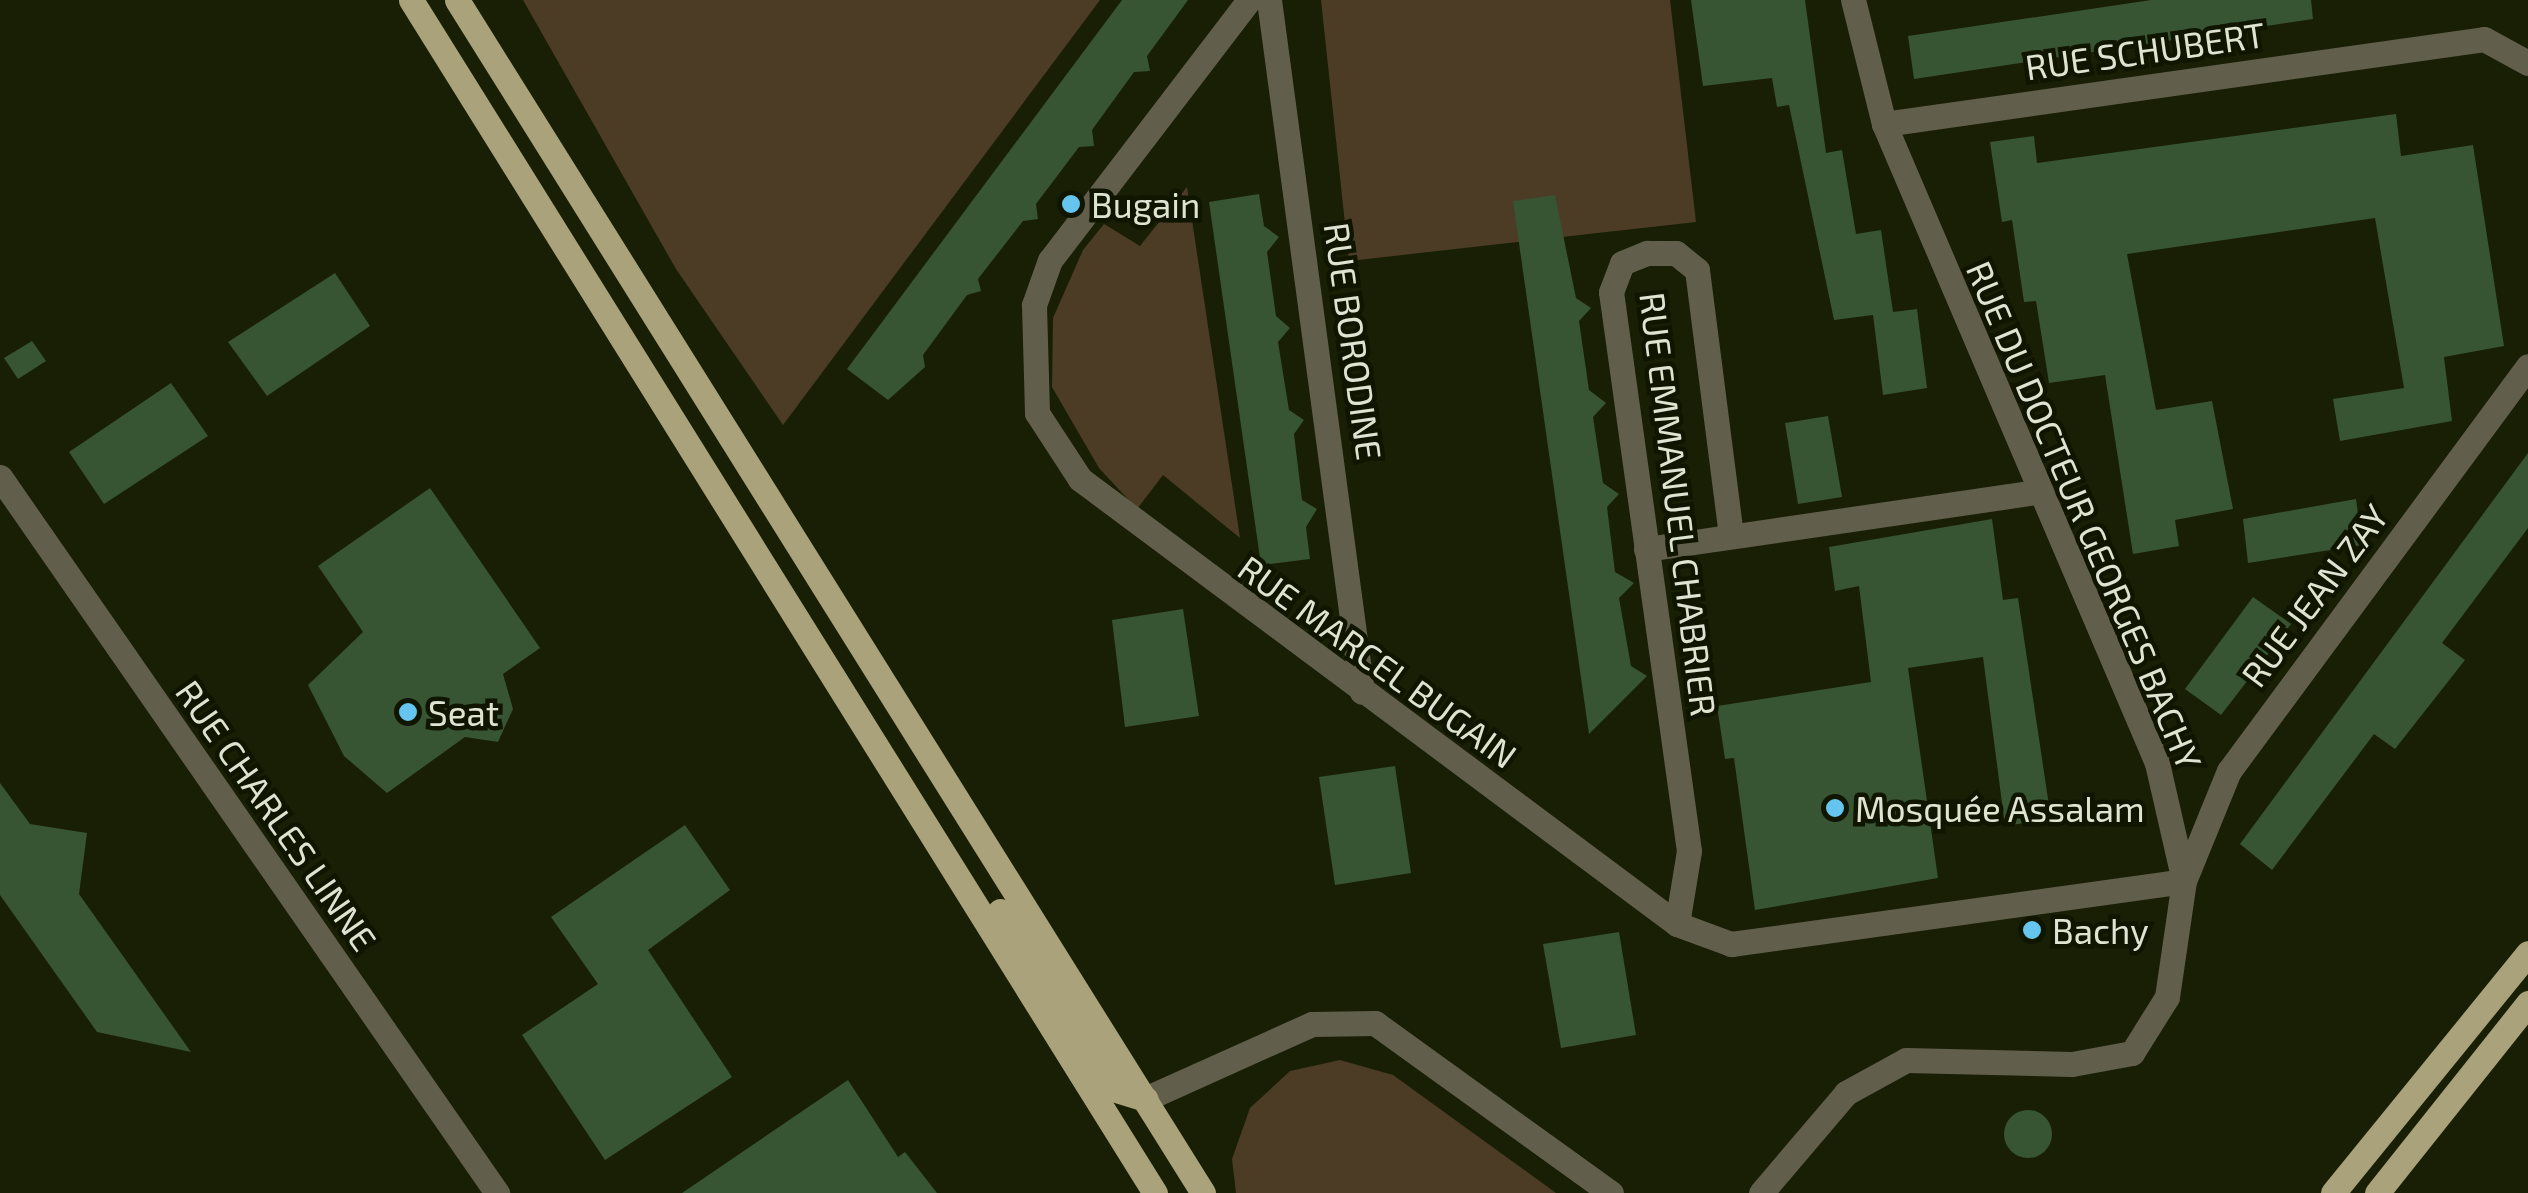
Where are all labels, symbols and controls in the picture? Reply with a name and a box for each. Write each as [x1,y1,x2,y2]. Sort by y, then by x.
street label: RUE SCHUBERT [2023,12,2267,88]
place label: Bugain [1091,183,1200,225]
marker: Bugain [1060,193,1082,215]
street label: RUE BORODINE [1317,220,1391,462]
street label: RUE DU DOCTEUR GEORGES BACHY [1959,255,2211,775]
street label: RUE EMMANUEL CHABRIER [1632,289,1726,719]
street label: RUE JEAN ZAY [2232,495,2396,695]
street label: RUE MARCEL BUGAIN [1230,546,1526,776]
street label: RUE CHARLES LINNE [168,672,386,958]
place label: Seat [428,691,499,733]
marker: Seat [397,701,419,723]
place label: Mosquée Assalam [1855,787,2145,829]
marker: Mosquée Assalam [1824,797,1846,819]
place label: Bachy [2052,909,2149,951]
marker: Bachy [2021,919,2043,941]

